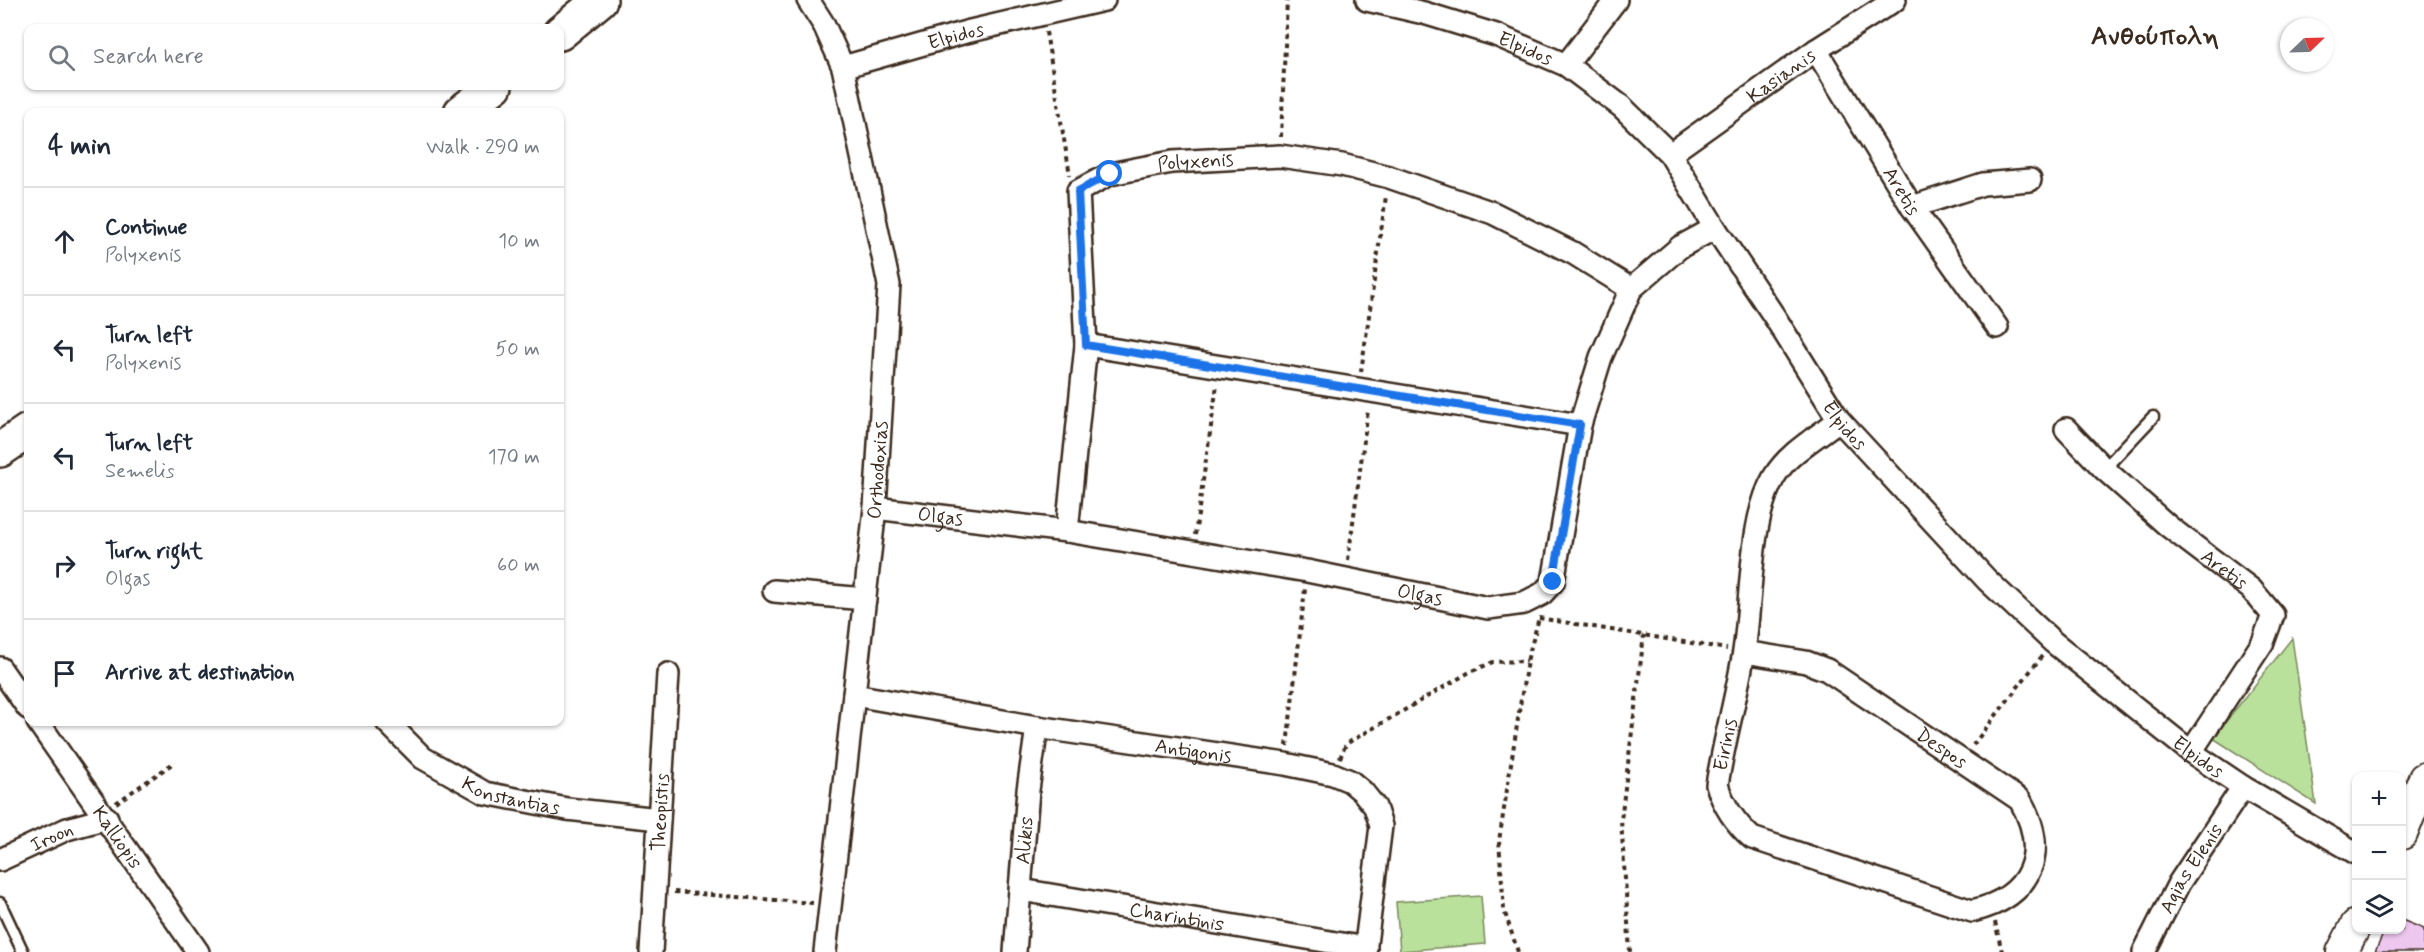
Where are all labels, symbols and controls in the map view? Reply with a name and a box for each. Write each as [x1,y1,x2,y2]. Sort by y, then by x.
street label: Elpidos [925,16,987,57]
north arrow [2280,18,2334,72]
district label: Ανθούπολη [2091,20,2219,54]
search box [24,24,564,90]
street label: Elpidos [1494,25,1557,73]
icon: search [45,41,78,74]
street label: Kasianis [1742,42,1822,110]
text: Search here [93,43,204,71]
text: 4 min [48,130,111,164]
text: Walk · 290 m [426,134,540,161]
street label: Polyxenis [1155,147,1235,180]
route start [1096,160,1122,186]
street label: Aretis [1876,162,1926,222]
text: Continue [105,214,187,242]
icon: ahead [48,225,81,258]
text: 10 m [498,228,540,255]
text: Polyxenis [105,242,181,269]
text: Turn left [105,322,193,350]
icon: left [48,333,81,366]
text: 50 m [495,336,540,363]
text: Polyxenis [105,350,181,377]
street label: Elpidos [1815,396,1873,457]
street label: Orthodoxias [862,420,895,520]
text: Turn left [105,430,193,458]
icon: left [48,441,81,474]
text: 170 m [488,444,540,471]
text: Semelis [105,458,175,485]
street label: Olgas [916,501,965,533]
text: Turn right [105,538,203,566]
street label: Aretis [2195,544,2253,597]
icon: right [48,549,81,582]
text: 60 m [497,552,540,579]
text: Olgas [105,566,150,593]
route end [1539,568,1565,594]
street label: Olgas [1395,578,1445,613]
icon: arrive [48,657,81,690]
text: Arrive at destination [105,659,295,687]
street label: Eirinis [1708,716,1745,773]
street label: Despos [1910,722,1972,776]
street label: Elpidos [2166,730,2229,785]
street label: Antigonis [1153,733,1234,771]
street label: Konstantias [456,771,562,822]
street label: Theopistis [645,772,677,852]
map controls [2352,772,2406,934]
button: + [2352,772,2406,826]
street label: Kalliopis [85,801,148,875]
street label: Iroon [26,816,77,859]
street label: Alikis [1010,816,1041,865]
street label: Agias Elenis [2154,818,2230,919]
button: − [2352,826,2406,880]
button: layers [2352,880,2406,934]
street label: Charintinis [1127,896,1226,939]

